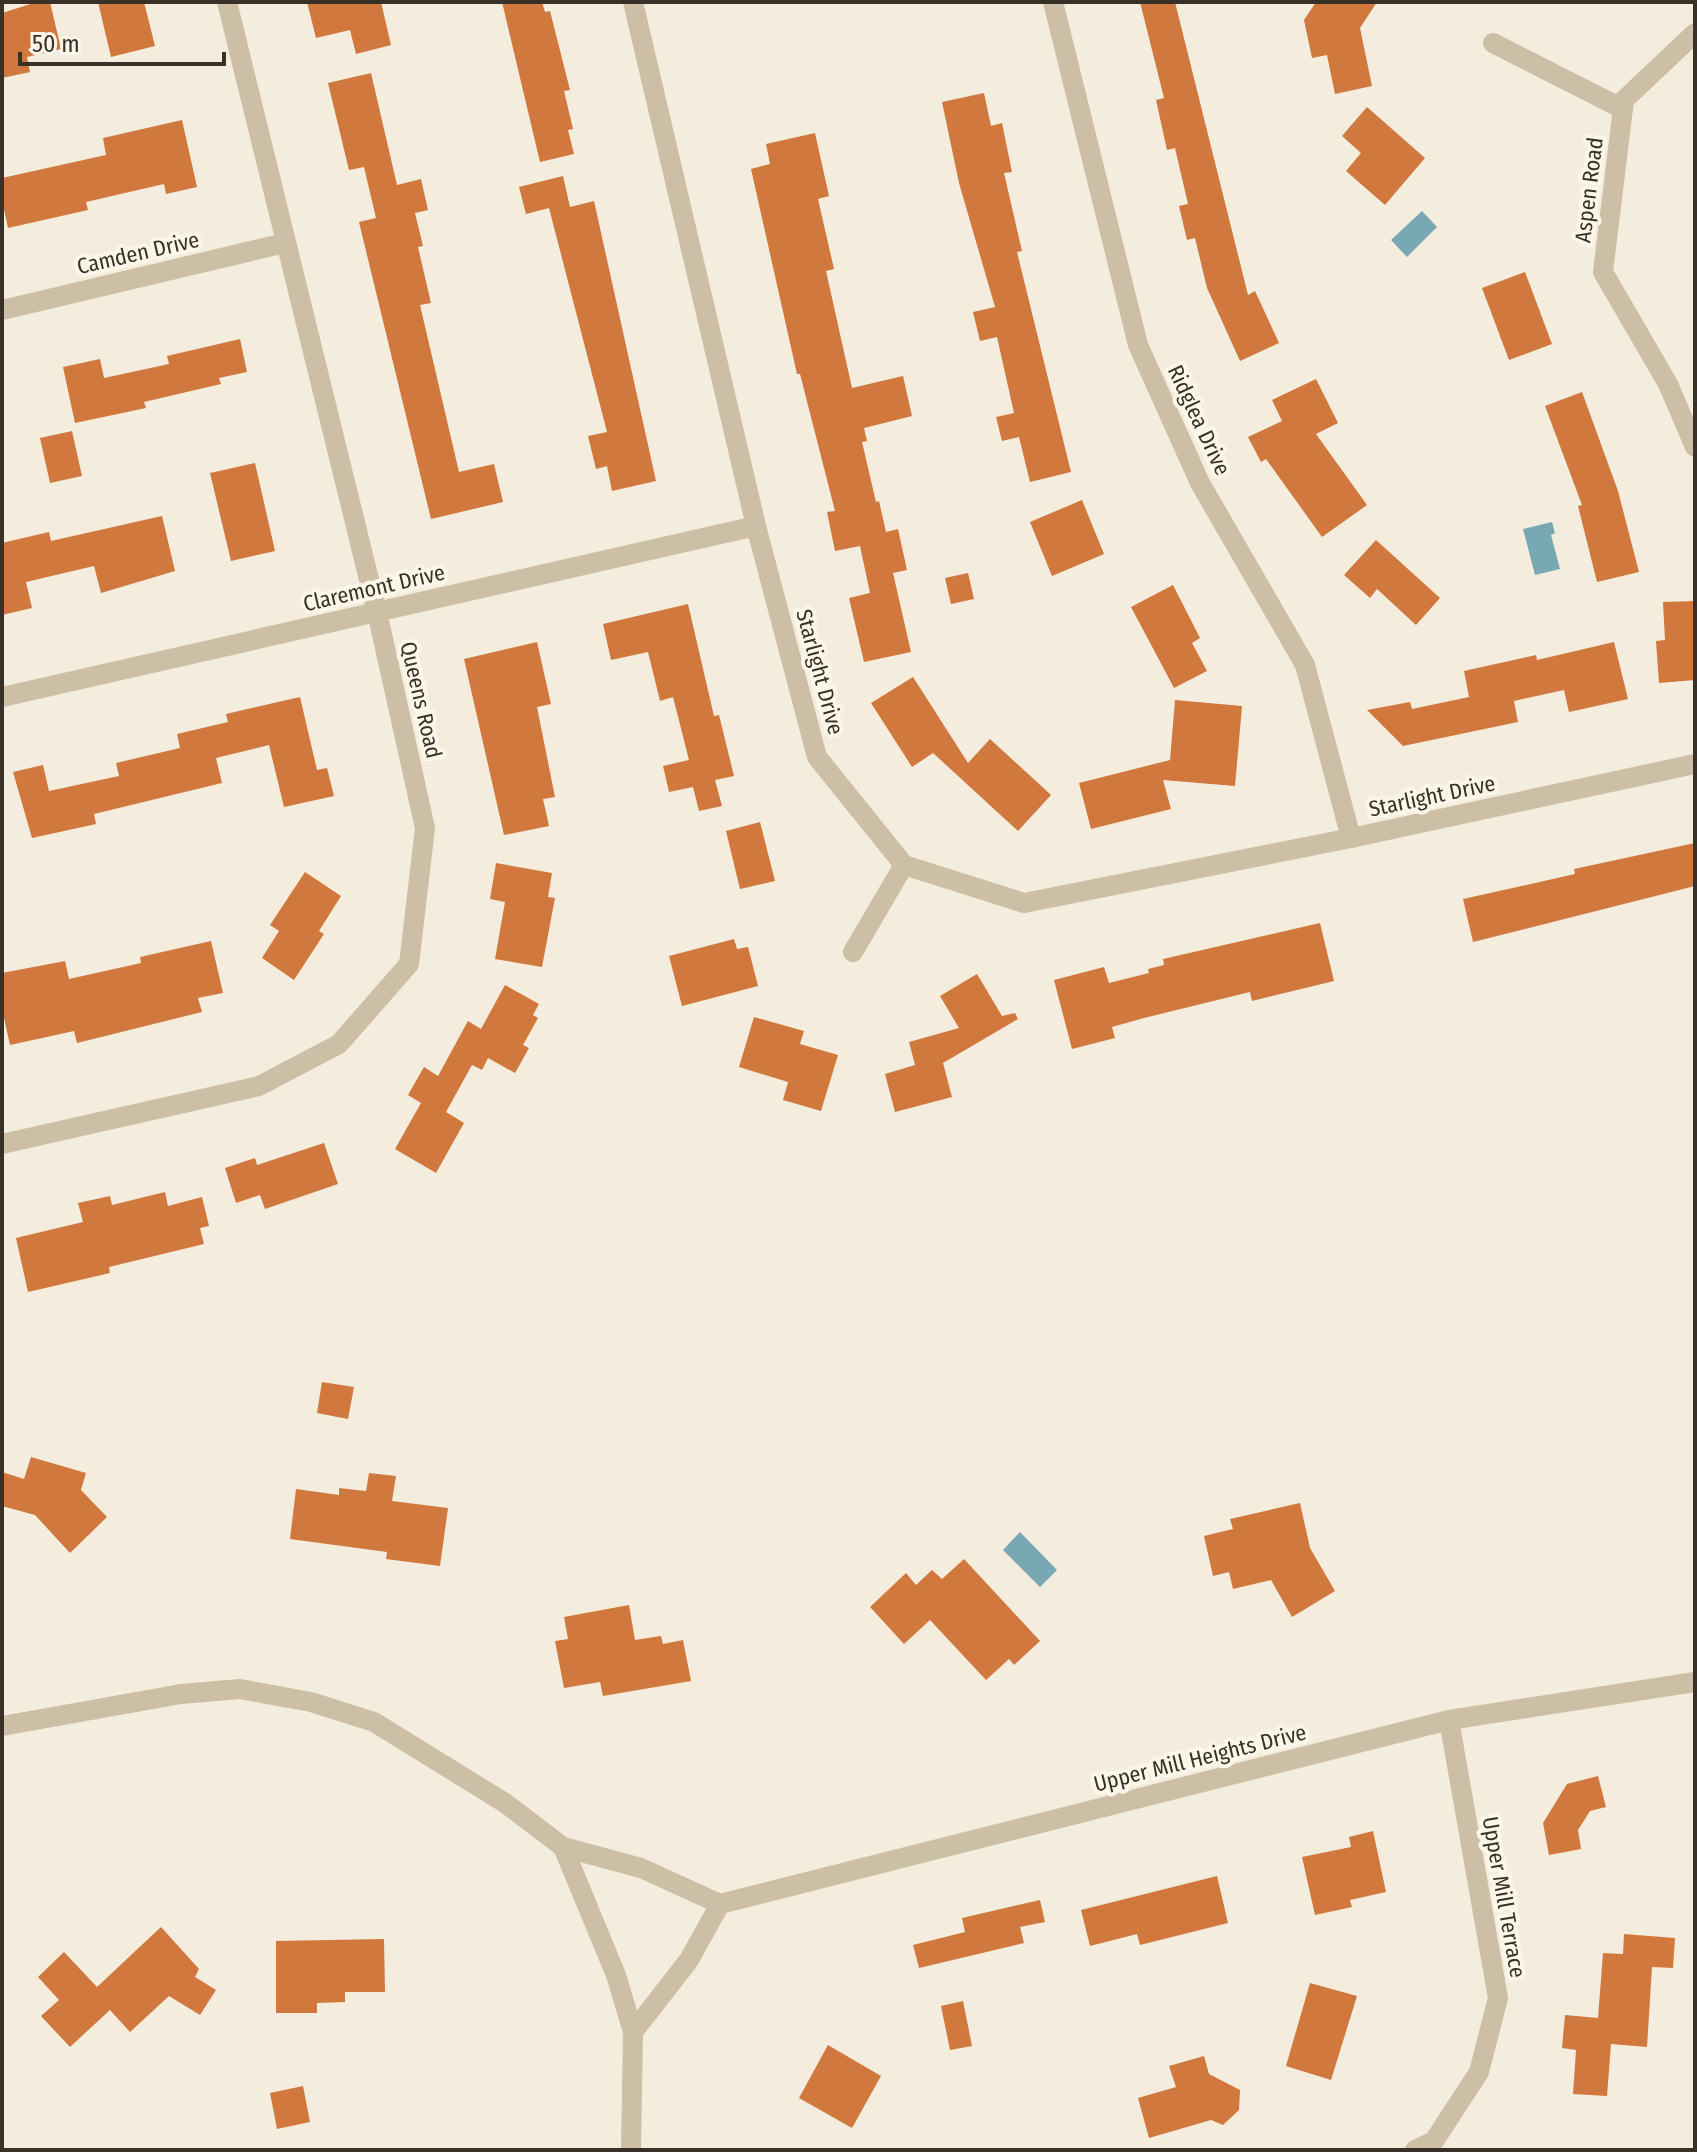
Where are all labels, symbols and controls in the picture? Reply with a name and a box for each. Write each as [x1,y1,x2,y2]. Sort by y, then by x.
scale bar [20,16,224,66]
text: 50 m [32,30,80,58]
street label: Aspen Road [1569,136,1609,244]
street label: Camden Drive [74,226,202,280]
street label: Ridglea Drive [1162,361,1236,479]
street label: Claremont Drive [301,559,447,617]
street label: Starlight Drive [790,606,850,738]
street label: Queens Road [394,639,448,761]
street label: Starlight Drive [1366,769,1498,823]
street label: Upper Mill Heights Drive [1091,1719,1309,1797]
street label: Upper Mill Terrace [1477,1814,1531,1980]

